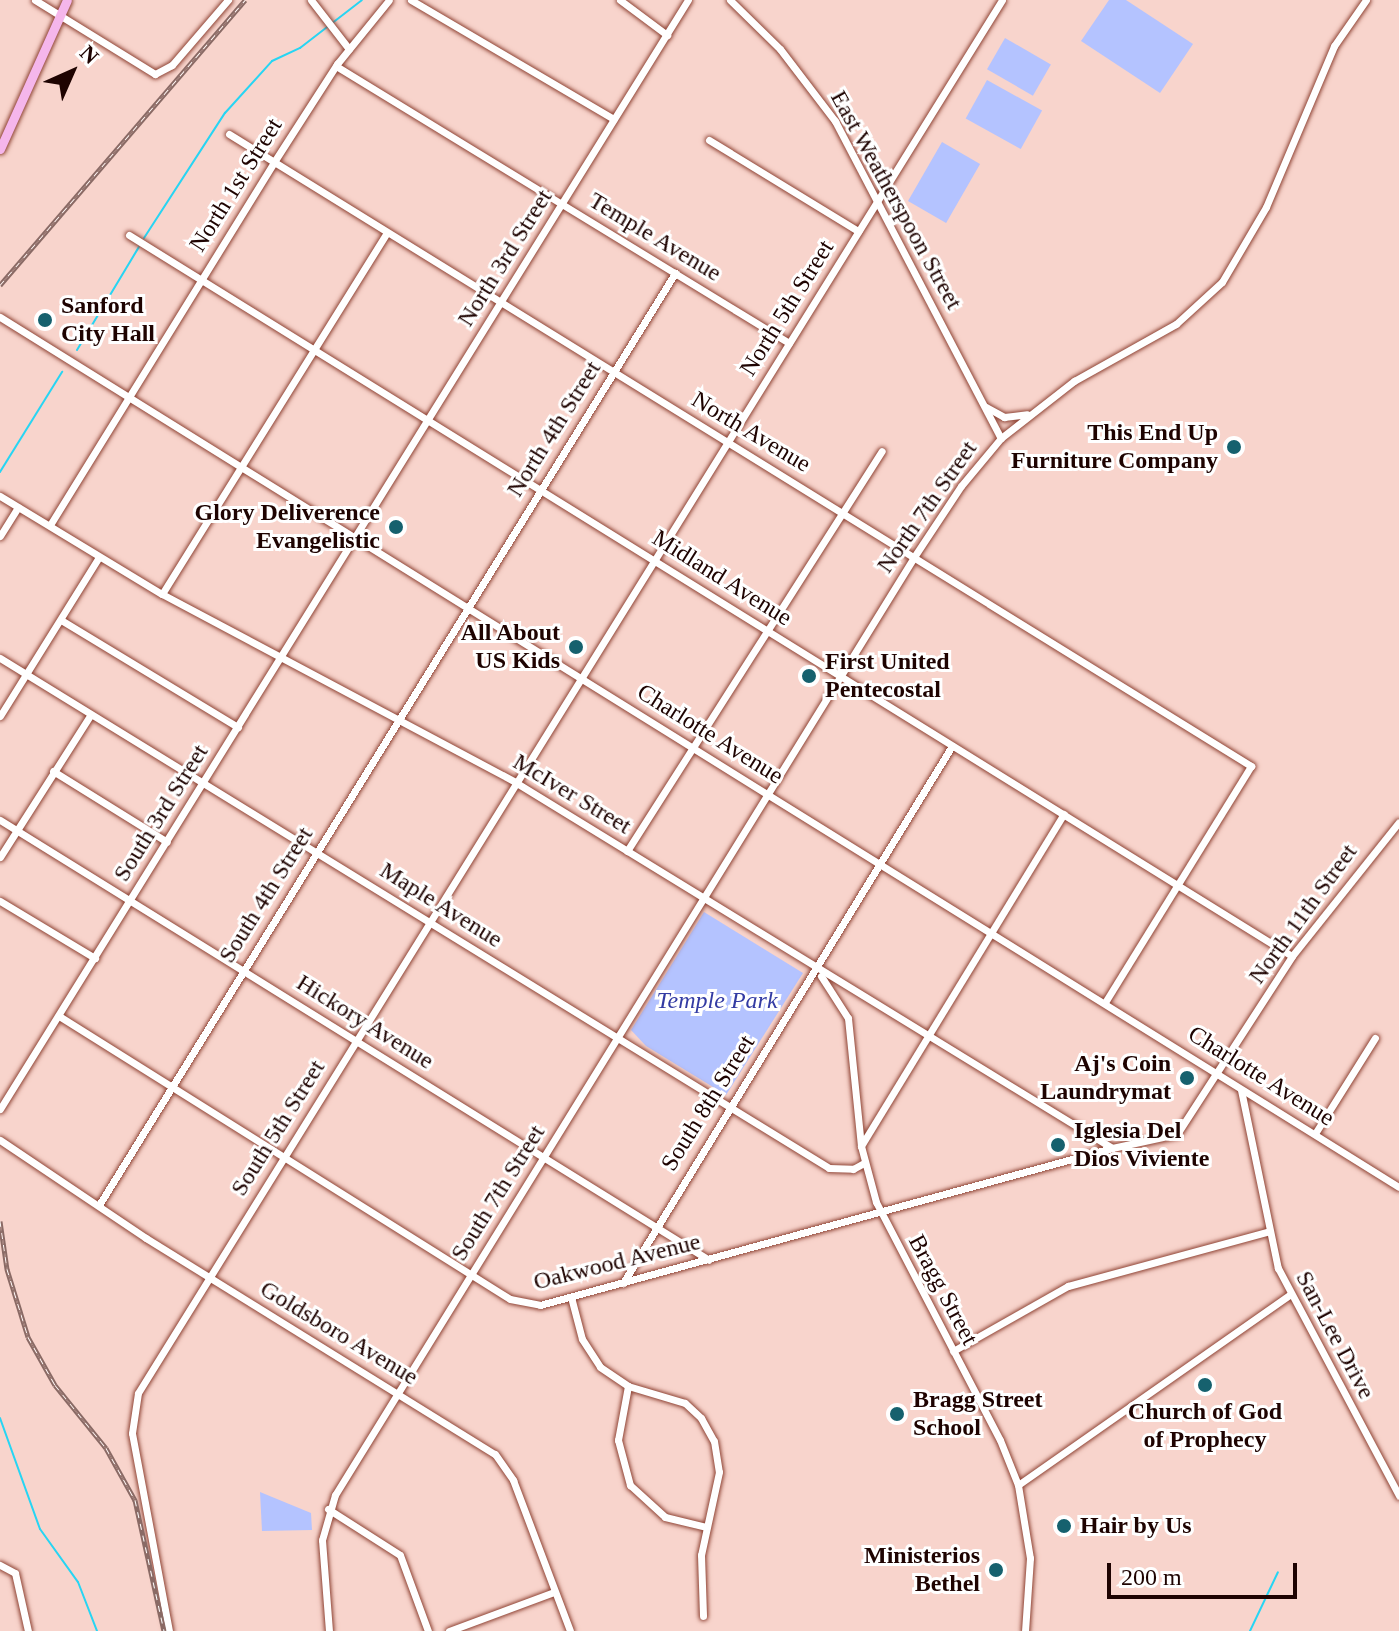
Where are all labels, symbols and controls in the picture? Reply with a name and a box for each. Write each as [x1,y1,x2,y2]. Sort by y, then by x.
north arrow [32,32,112,112]
text: N [75,40,104,69]
street label: East Weatherspoon Street [824,85,968,315]
street label: North 1st Street [184,113,288,257]
street label: North 3rd Street [451,184,559,332]
street label: Temple Avenue [583,186,727,288]
street label: North 5th Street [734,235,840,381]
place label: Sanford City Hall [61,292,155,348]
marker: Sanford City Hall [36,311,54,329]
street label: North 4th Street [501,356,607,502]
street label: North Avenue [686,385,816,479]
place label: This End Up Furniture Company [1011,419,1218,475]
street label: North 7th Street [871,435,983,579]
marker: This End Up Furniture Company [1225,438,1243,456]
place label: Glory Deliverence Evangelistic [195,499,380,555]
marker: Glory Deliverence Evangelistic [387,518,405,536]
street label: Midland Avenue [646,523,798,633]
place label: All About US Kids [459,619,560,675]
marker: All About US Kids [567,638,585,656]
place label: First United Pentecostal [825,648,950,704]
marker: First United Pentecostal [800,667,818,685]
street label: Charlotte Avenue [631,677,789,791]
street label: South 3rd Street [107,739,215,887]
street label: McIver Street [508,748,636,840]
street label: South 4th Street [213,822,319,968]
street label: North 11th Street [1243,838,1363,990]
street label: Maple Avenue [374,856,508,954]
street label: Hickory Avenue [291,968,439,1076]
park label: Temple Park [656,987,778,1015]
street label: Charlotte Avenue [1182,1019,1340,1133]
street label: South 8th Street [655,1030,761,1176]
place label: Aj's Coin Laundrymat [1040,1050,1171,1106]
street label: South 5th Street [225,1055,331,1201]
marker: Aj's Coin Laundrymat [1178,1069,1196,1087]
place label: Iglesia Del Dios Viviente [1074,1117,1210,1173]
street label: South 7th Street [445,1120,551,1266]
marker: Iglesia Del Dios Viviente [1049,1136,1067,1154]
street label: Oakwood Avenue [530,1227,704,1297]
street label: Bragg Street [902,1230,984,1350]
street label: San-Lee Drive [1289,1266,1381,1404]
street label: Goldsboro Avenue [254,1274,424,1392]
marker: Church of God of Prophecy [1196,1376,1214,1394]
place label: Bragg Street School [913,1386,1043,1442]
place label: Church of God of Prophecy [1128,1398,1282,1454]
marker: Bragg Street School [888,1405,906,1423]
place label: Hair by Us [1080,1512,1192,1540]
marker: Hair by Us [1055,1517,1073,1535]
place label: Ministerios Bethel [864,1542,980,1598]
scale bar [1111,1547,1301,1597]
marker: Ministerios Bethel [987,1561,1005,1579]
text: 200 m [1121,1564,1182,1590]

